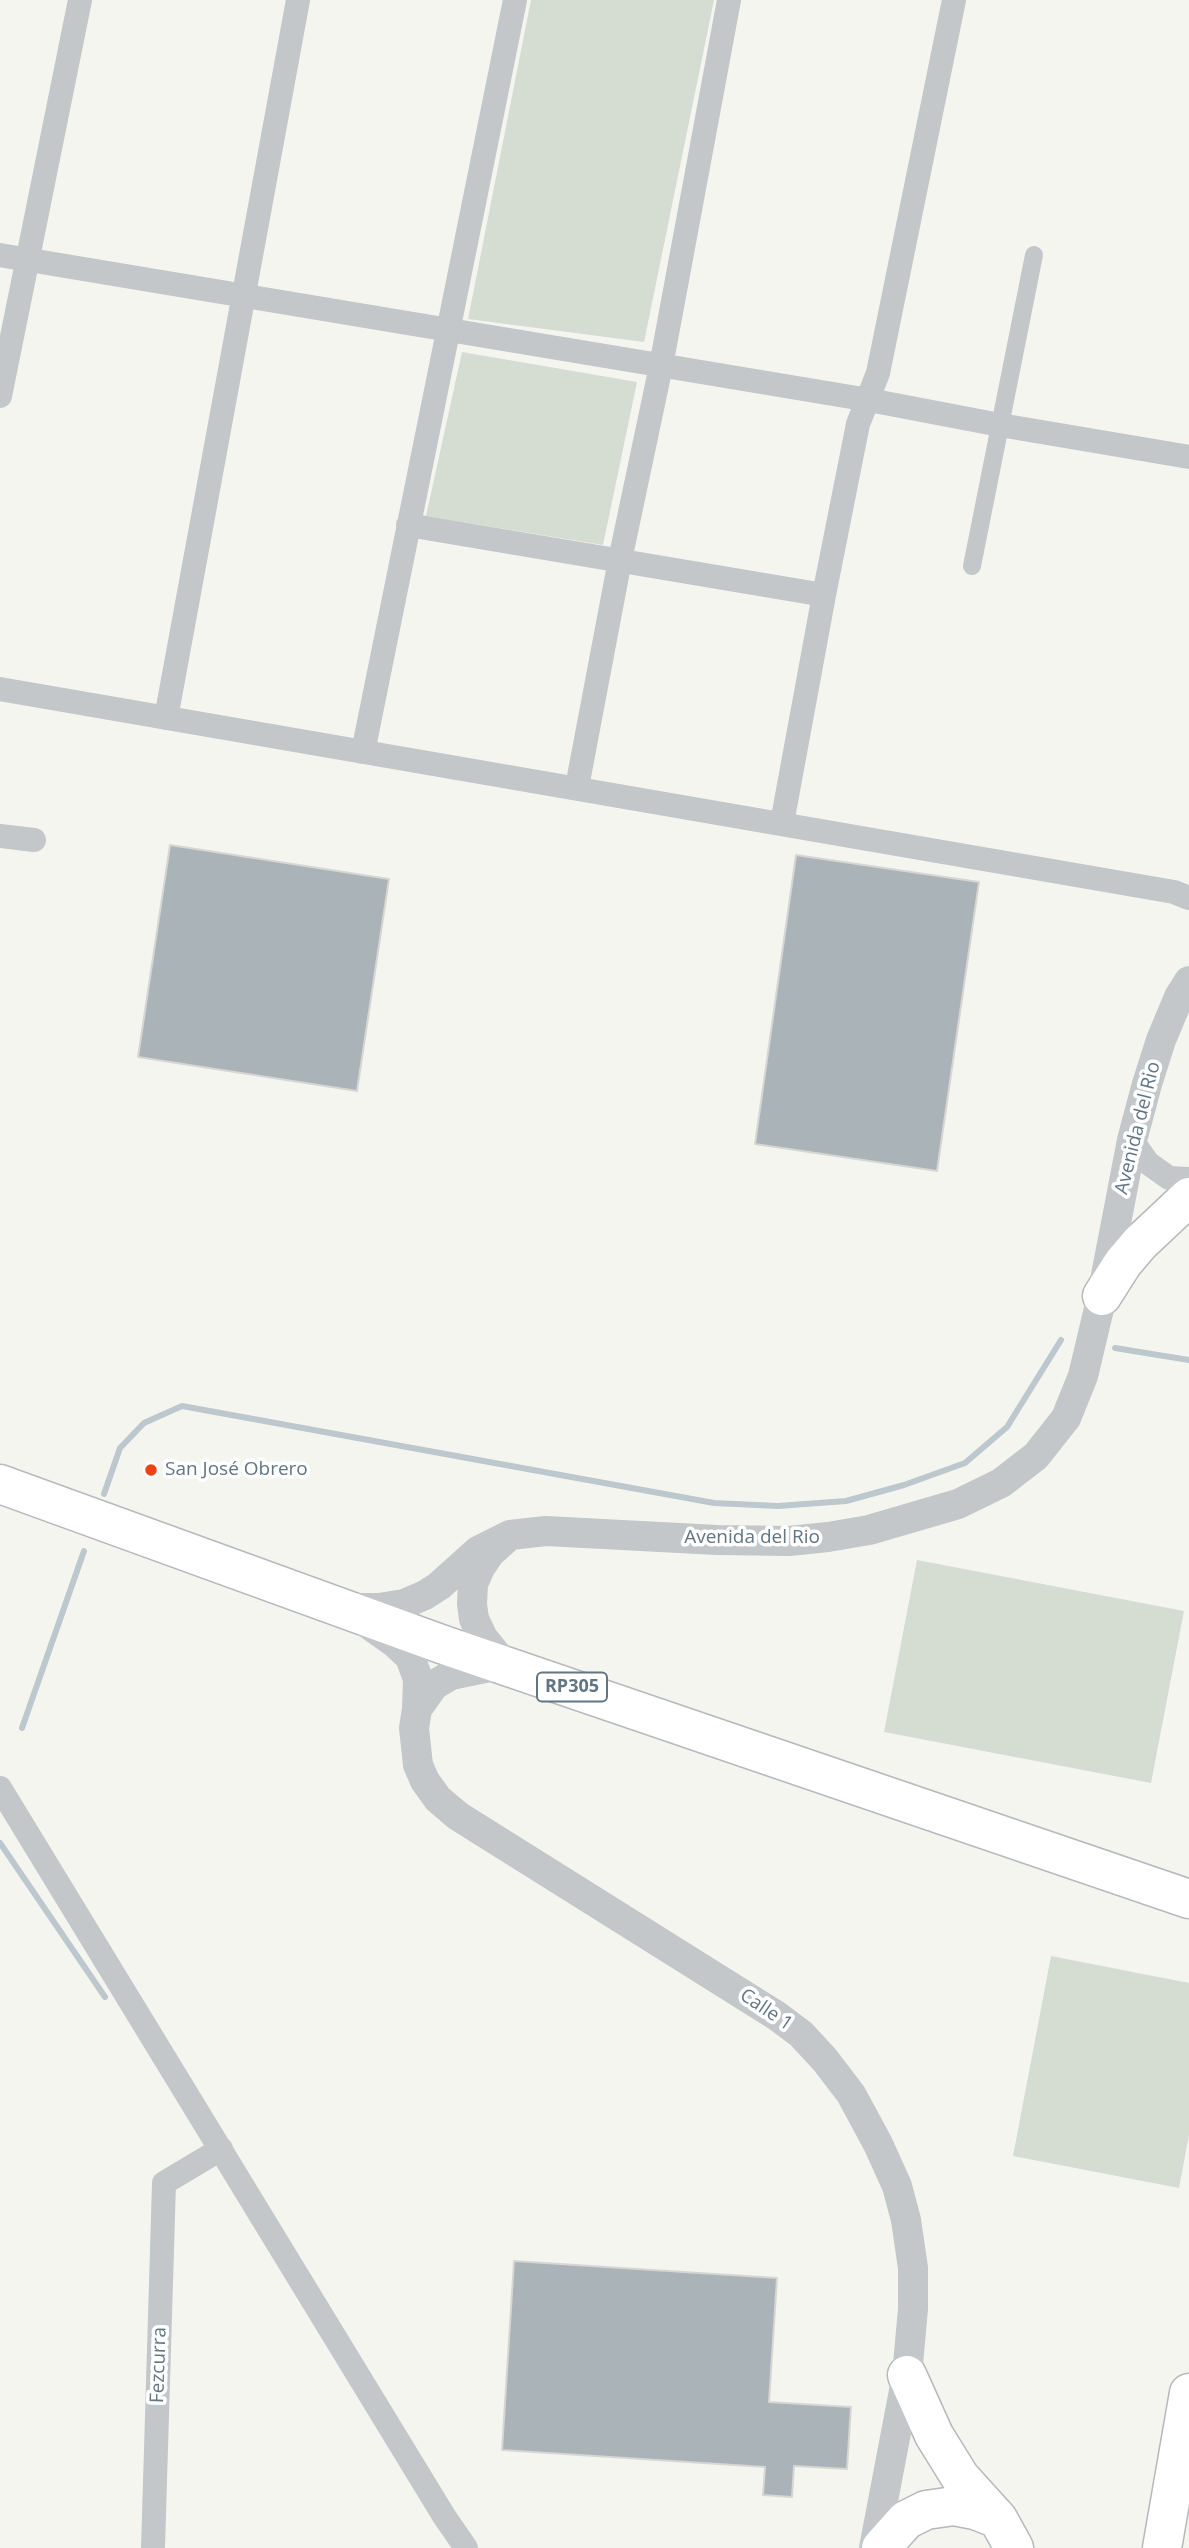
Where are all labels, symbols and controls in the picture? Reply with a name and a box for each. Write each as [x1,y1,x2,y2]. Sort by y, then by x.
street label: Avenida del Rio [1111,1059,1165,1197]
place label: San José Obrero [165,1459,308,1481]
marker: San José Obrero [143,1462,159,1478]
street label: Avenida del Rio [684,1527,820,1549]
road number: RP305 [537,1672,607,1702]
street label: Calle 1 [735,1984,797,2036]
street label: Fezcurra [146,2327,172,2403]

